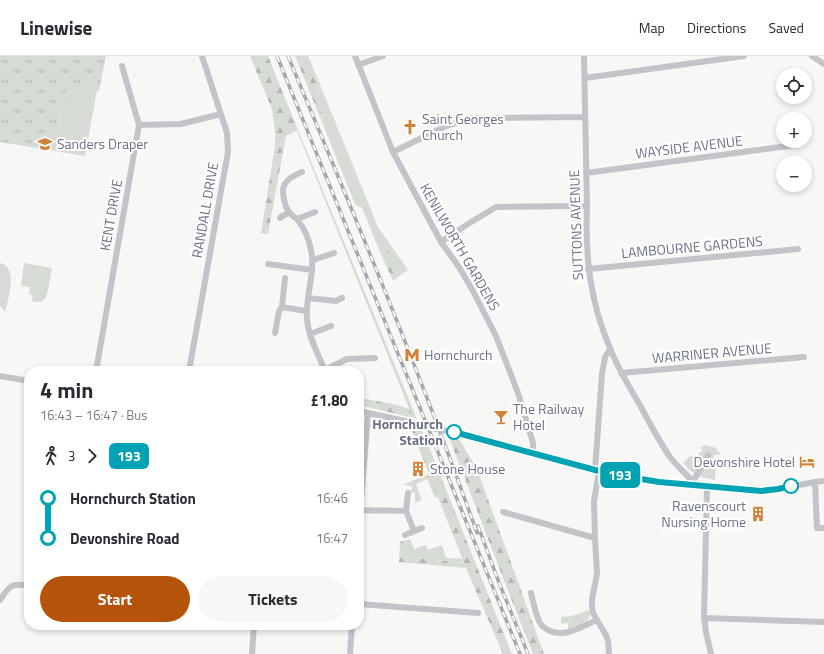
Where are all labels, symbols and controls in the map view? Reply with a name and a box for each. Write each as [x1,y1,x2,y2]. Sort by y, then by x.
text: Linewise [20,13,92,42]
text: Map [639,17,665,38]
text: Directions [687,17,746,38]
text: Saved [768,17,804,38]
map controls [776,68,812,192]
button: locate [776,68,812,104]
place label: Saint Georges Church [422,108,504,145]
button: + [776,112,812,148]
church icon: Saint Georges Church [401,118,419,136]
street label: WAYSIDE AVENUE [634,129,744,164]
place label: Sanders Draper [57,133,148,154]
school or university icon: Sanders Draper [36,135,54,153]
button: − [776,156,812,192]
street label: RANDALL DRIVE [186,160,223,259]
street label: SUTTONS AVENUE [563,169,588,281]
street label: KENT DRIVE [94,177,127,252]
street label: KENILWORTH GARDENS [415,179,506,314]
street label: LAMBOURNE GARDENS [620,230,764,263]
street label: WARRINER AVENUE [651,337,773,368]
place label: Hornchurch [424,344,493,365]
metro station icon: Hornchurch [403,346,421,364]
text: 4 min [40,373,93,407]
text: £1.80 [311,389,348,412]
place label: The Railway Hotel [513,398,585,435]
text: 16:43 – 16:47 · Bus [40,405,147,425]
bar icon: The Railway Hotel [492,408,510,426]
place label: Hornchurch Station [372,413,443,450]
marker: Hornchurch Station [446,424,462,440]
icon: walk [40,445,62,467]
icon: forward [81,445,103,467]
text: 193 [117,445,141,466]
text: 3 [68,446,75,466]
place label: Devonshire Hotel [694,451,795,472]
hotel icon: Devonshire Hotel [798,453,816,471]
place label: Stone House [430,458,505,479]
building icon: Stone House [409,460,427,478]
line badge: 193 [597,462,643,488]
text: 193 [608,464,632,485]
unlabelled marker [783,478,799,494]
text: Hornchurch Station [70,487,196,510]
text: 16:46 [316,488,348,508]
place label: Ravenscourt Nursing Home [661,495,746,532]
building icon: Ravenscourt Nursing Home [749,505,767,523]
text: Devonshire Road [70,527,180,550]
text: 16:47 [316,528,348,548]
button: Start [40,576,190,622]
button: Tickets [198,576,348,622]

